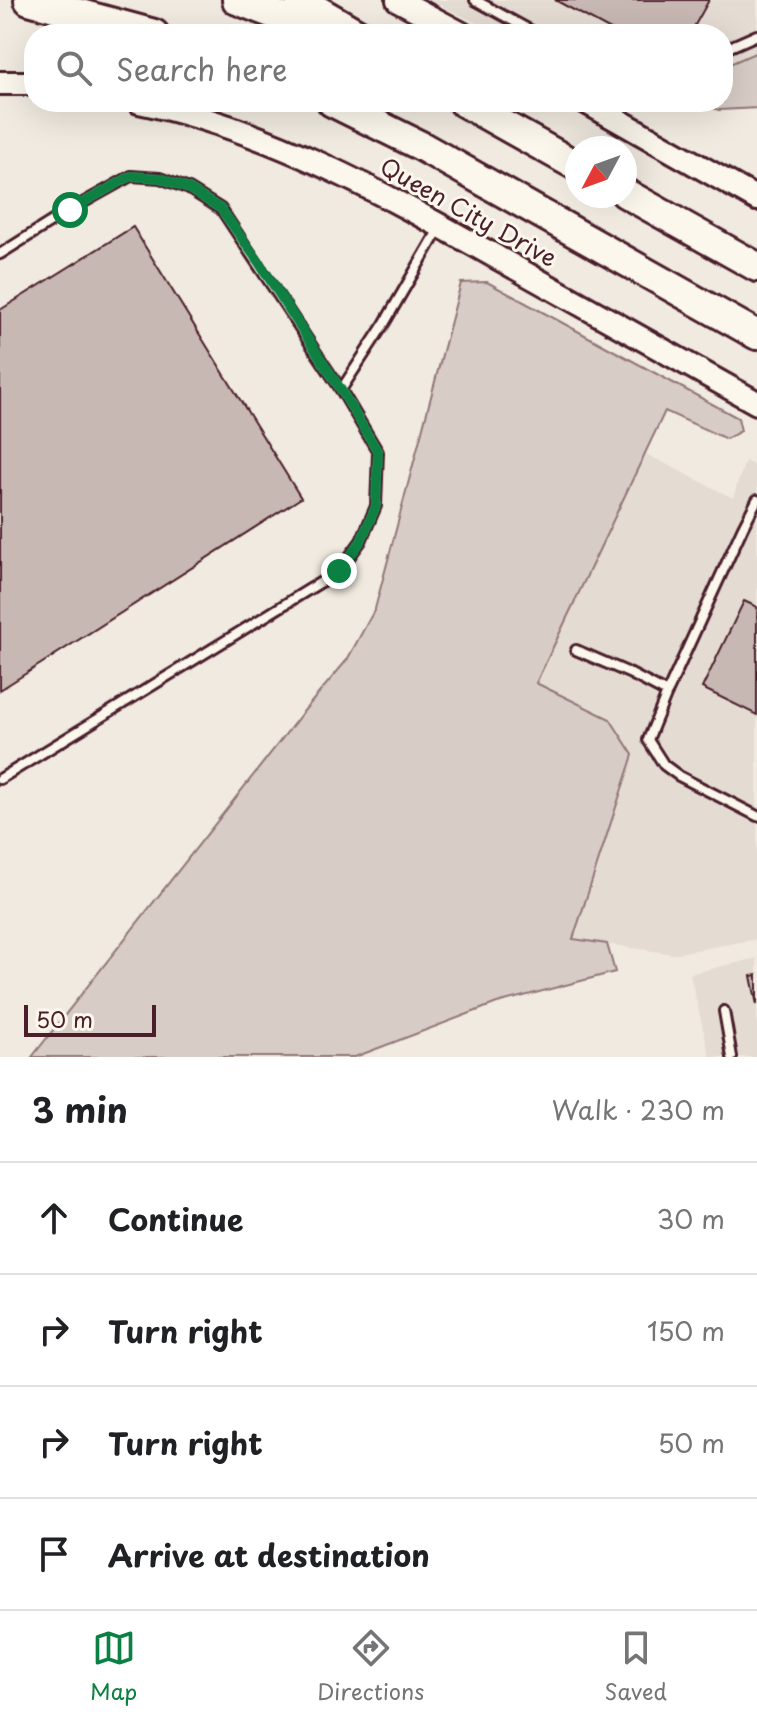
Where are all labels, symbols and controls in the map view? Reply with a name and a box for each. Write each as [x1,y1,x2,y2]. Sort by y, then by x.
search box [24,24,733,112]
icon: search [52,46,96,90]
text: Search here [116,46,288,91]
north arrow [565,136,637,208]
street label: Queen City Drive [374,148,564,275]
route start [52,192,88,228]
route end [321,553,357,589]
scale bar [24,1001,156,1037]
text: 50 m [36,1002,93,1035]
text: 3 min [32,1083,128,1135]
text: Walk · 230 m [552,1090,725,1129]
icon: ahead [32,1196,76,1240]
text: Continue [108,1196,243,1241]
text: 30 m [657,1199,725,1238]
icon: right [32,1308,76,1352]
text: Turn right [108,1308,263,1353]
text: 150 m [647,1311,725,1350]
icon: right [32,1420,76,1464]
text: Turn right [108,1420,263,1465]
text: 50 m [658,1423,725,1462]
icon: arrive [32,1532,76,1576]
text: Arrive at destination [108,1532,430,1577]
tab: Map [90,1626,137,1707]
tab: Directions [317,1626,424,1707]
tab: Saved [604,1626,667,1707]

